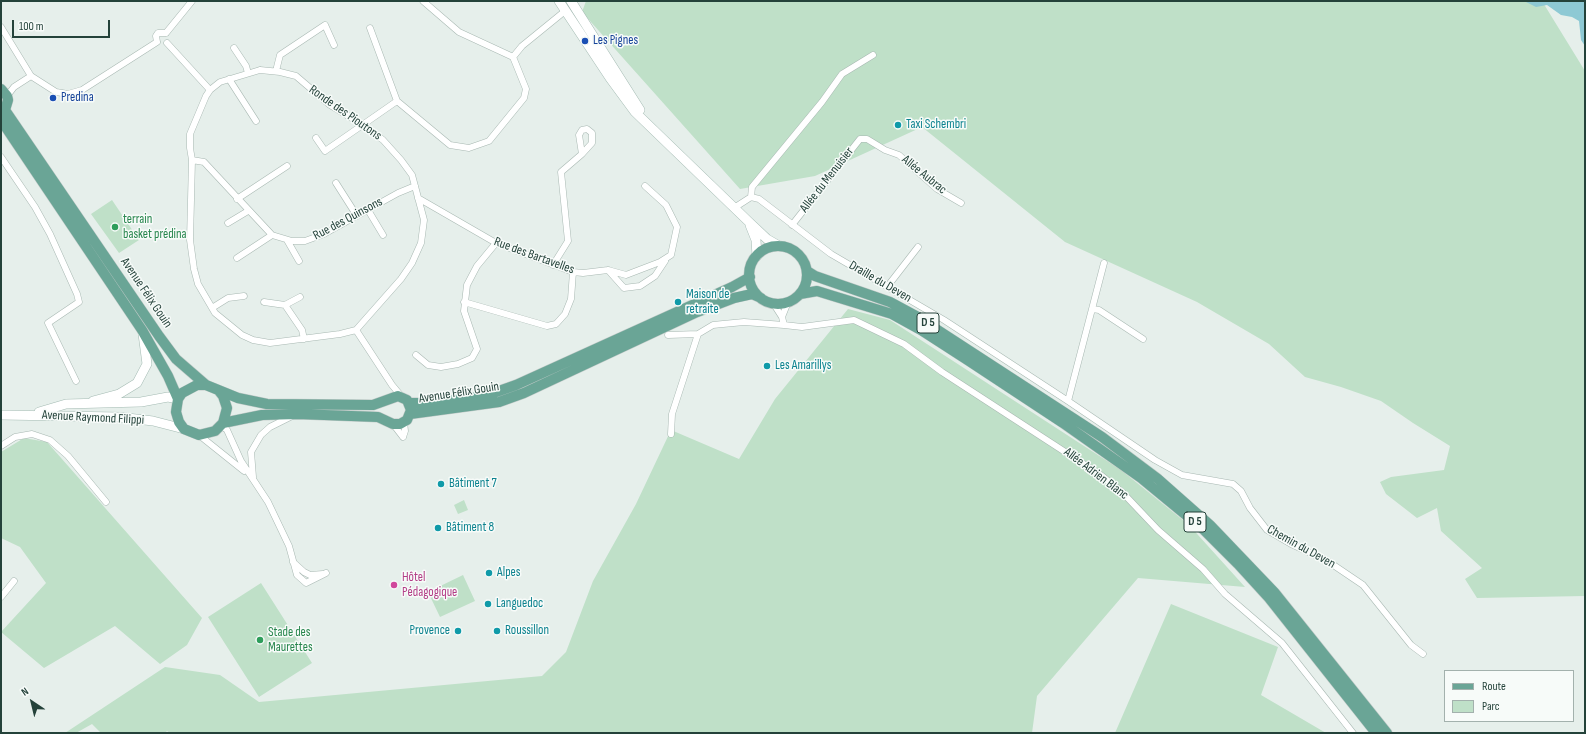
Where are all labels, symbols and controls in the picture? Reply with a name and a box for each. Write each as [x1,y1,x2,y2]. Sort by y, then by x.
scale bar [14,12,112,38]
text: 100 m [19,19,44,34]
place label: Les Pignes [593,33,638,49]
marker: Les Pignes [580,36,590,46]
street label: Ronde des Pioutons [306,82,384,144]
place label: Predina [61,90,94,106]
marker: Predina [48,93,58,103]
place label: Taxi Schembri [906,117,966,133]
marker: Taxi Schembri [893,120,903,130]
street label: Allée du Menuisier [797,144,857,216]
street label: Allée Aubrac [898,152,950,198]
street label: Rue des Quinsons [311,194,385,244]
place label: terrain basket prédina [123,212,187,243]
marker: terrain basket prédina [110,222,120,232]
street label: Rue des Bartavelles [492,234,576,278]
street label: Avenue Félix Gouin [117,255,175,331]
street label: Draille du Deven [846,258,914,306]
place label: Maison de retraite [686,287,729,318]
marker: Maison de retraite [673,297,683,307]
road number: D 5 [917,313,939,333]
place label: Les Amarillys [775,358,831,374]
marker: Les Amarillys [762,361,772,371]
street label: Avenue Félix Gouin [418,379,500,407]
street label: Avenue Raymond Filippi [42,408,144,428]
street label: Allée Adrien Blanc [1061,445,1131,503]
place label: Bâtiment 7 [449,476,497,492]
marker: Bâtiment 7 [436,479,446,489]
road number: D 5 [1184,512,1206,532]
place label: Bâtiment 8 [446,520,494,536]
street label: Chemin du Deven [1264,522,1338,572]
marker: Bâtiment 8 [433,523,443,533]
place label: Alpes [497,565,520,581]
marker: Alpes [484,568,494,578]
place label: Hôtel Pédagogique [402,570,457,601]
marker: Hôtel Pédagogique [389,580,399,590]
place label: Languedoc [496,596,543,612]
marker: Languedoc [483,599,493,609]
place label: Provence [410,623,450,639]
place label: Roussillon [505,623,549,639]
place label: Stade des Maurettes [268,625,313,656]
marker: Provence [453,626,463,636]
marker: Roussillon [492,626,502,636]
marker: Stade des Maurettes [255,635,265,645]
legend [1444,670,1574,722]
text: Route [1482,679,1506,694]
north arrow [12,682,52,722]
text: N [19,685,31,699]
text: Parc [1482,699,1500,714]

